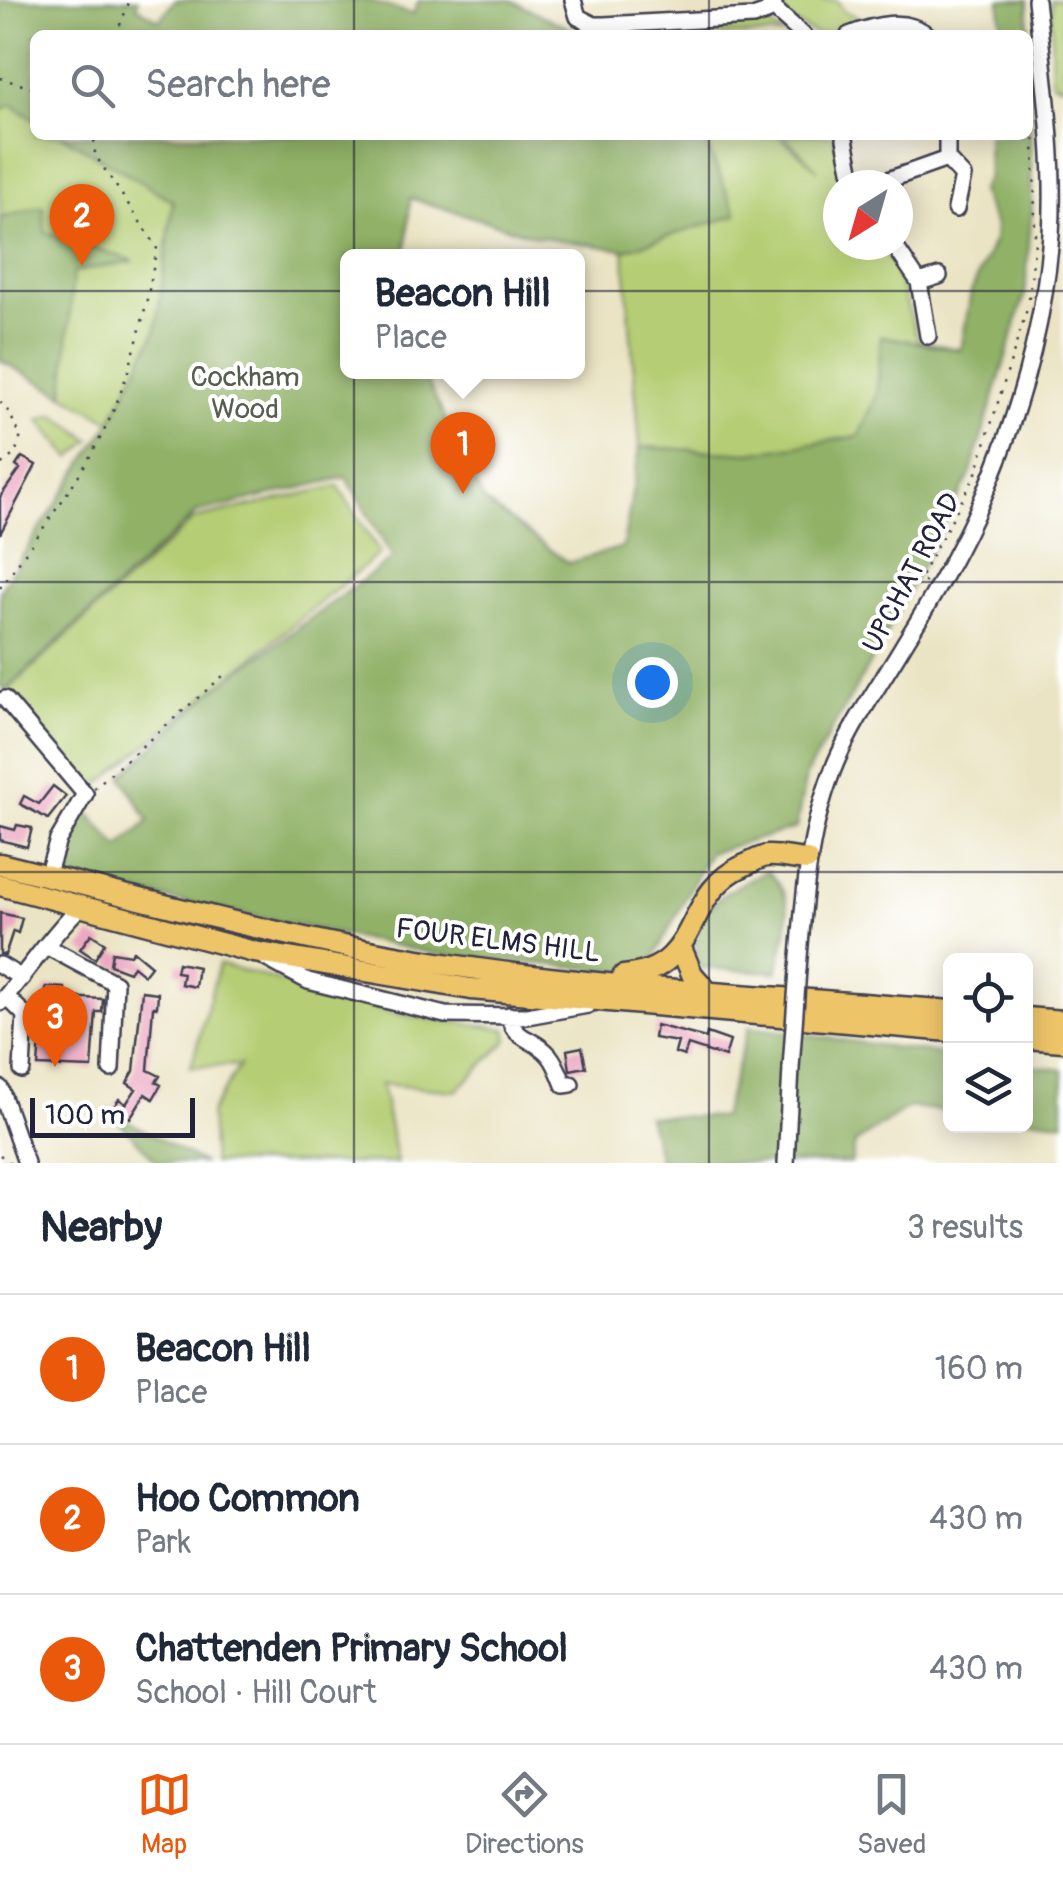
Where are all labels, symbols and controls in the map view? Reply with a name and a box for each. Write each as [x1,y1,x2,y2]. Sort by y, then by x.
search box [30,30,1033,140]
icon: search [65,58,120,113]
text: Search here [145,61,331,109]
north arrow [823,170,913,260]
pin: 2 [49,184,114,266]
popup [340,249,585,379]
text: Beacon Hill [375,270,550,318]
text: Place [375,318,447,358]
park label: Cockham Wood [190,360,300,427]
pin: 1 [430,412,496,494]
street label: UPCHAT ROAD [855,487,969,659]
your location [627,657,678,708]
street label: FOUR ELMS HILL [394,911,602,971]
map controls [943,953,1033,1133]
button: locate [943,953,1033,1043]
pin: 3 [22,984,88,1067]
button: layers [943,1043,1033,1133]
scale bar [30,1093,195,1138]
text: 100 m [45,1098,125,1133]
text: Nearby [40,1202,162,1254]
text: 3 results [907,1208,1023,1248]
text: Beacon Hill [135,1325,311,1373]
text: 1 [66,1349,79,1389]
text: 160 m [935,1349,1023,1389]
text: Place [135,1373,207,1413]
text: Hoo Common [135,1475,360,1523]
text: 2 [64,1499,81,1539]
text: 430 m [929,1499,1023,1539]
text: Park [135,1523,191,1563]
text: Chattenden Primary School [135,1625,568,1673]
text: 3 [64,1649,81,1689]
text: 430 m [929,1649,1023,1689]
text: School · Hill Court [135,1673,377,1713]
tab: Map [137,1767,192,1862]
tab: Directions [465,1767,584,1862]
tab: Saved [857,1767,926,1862]

